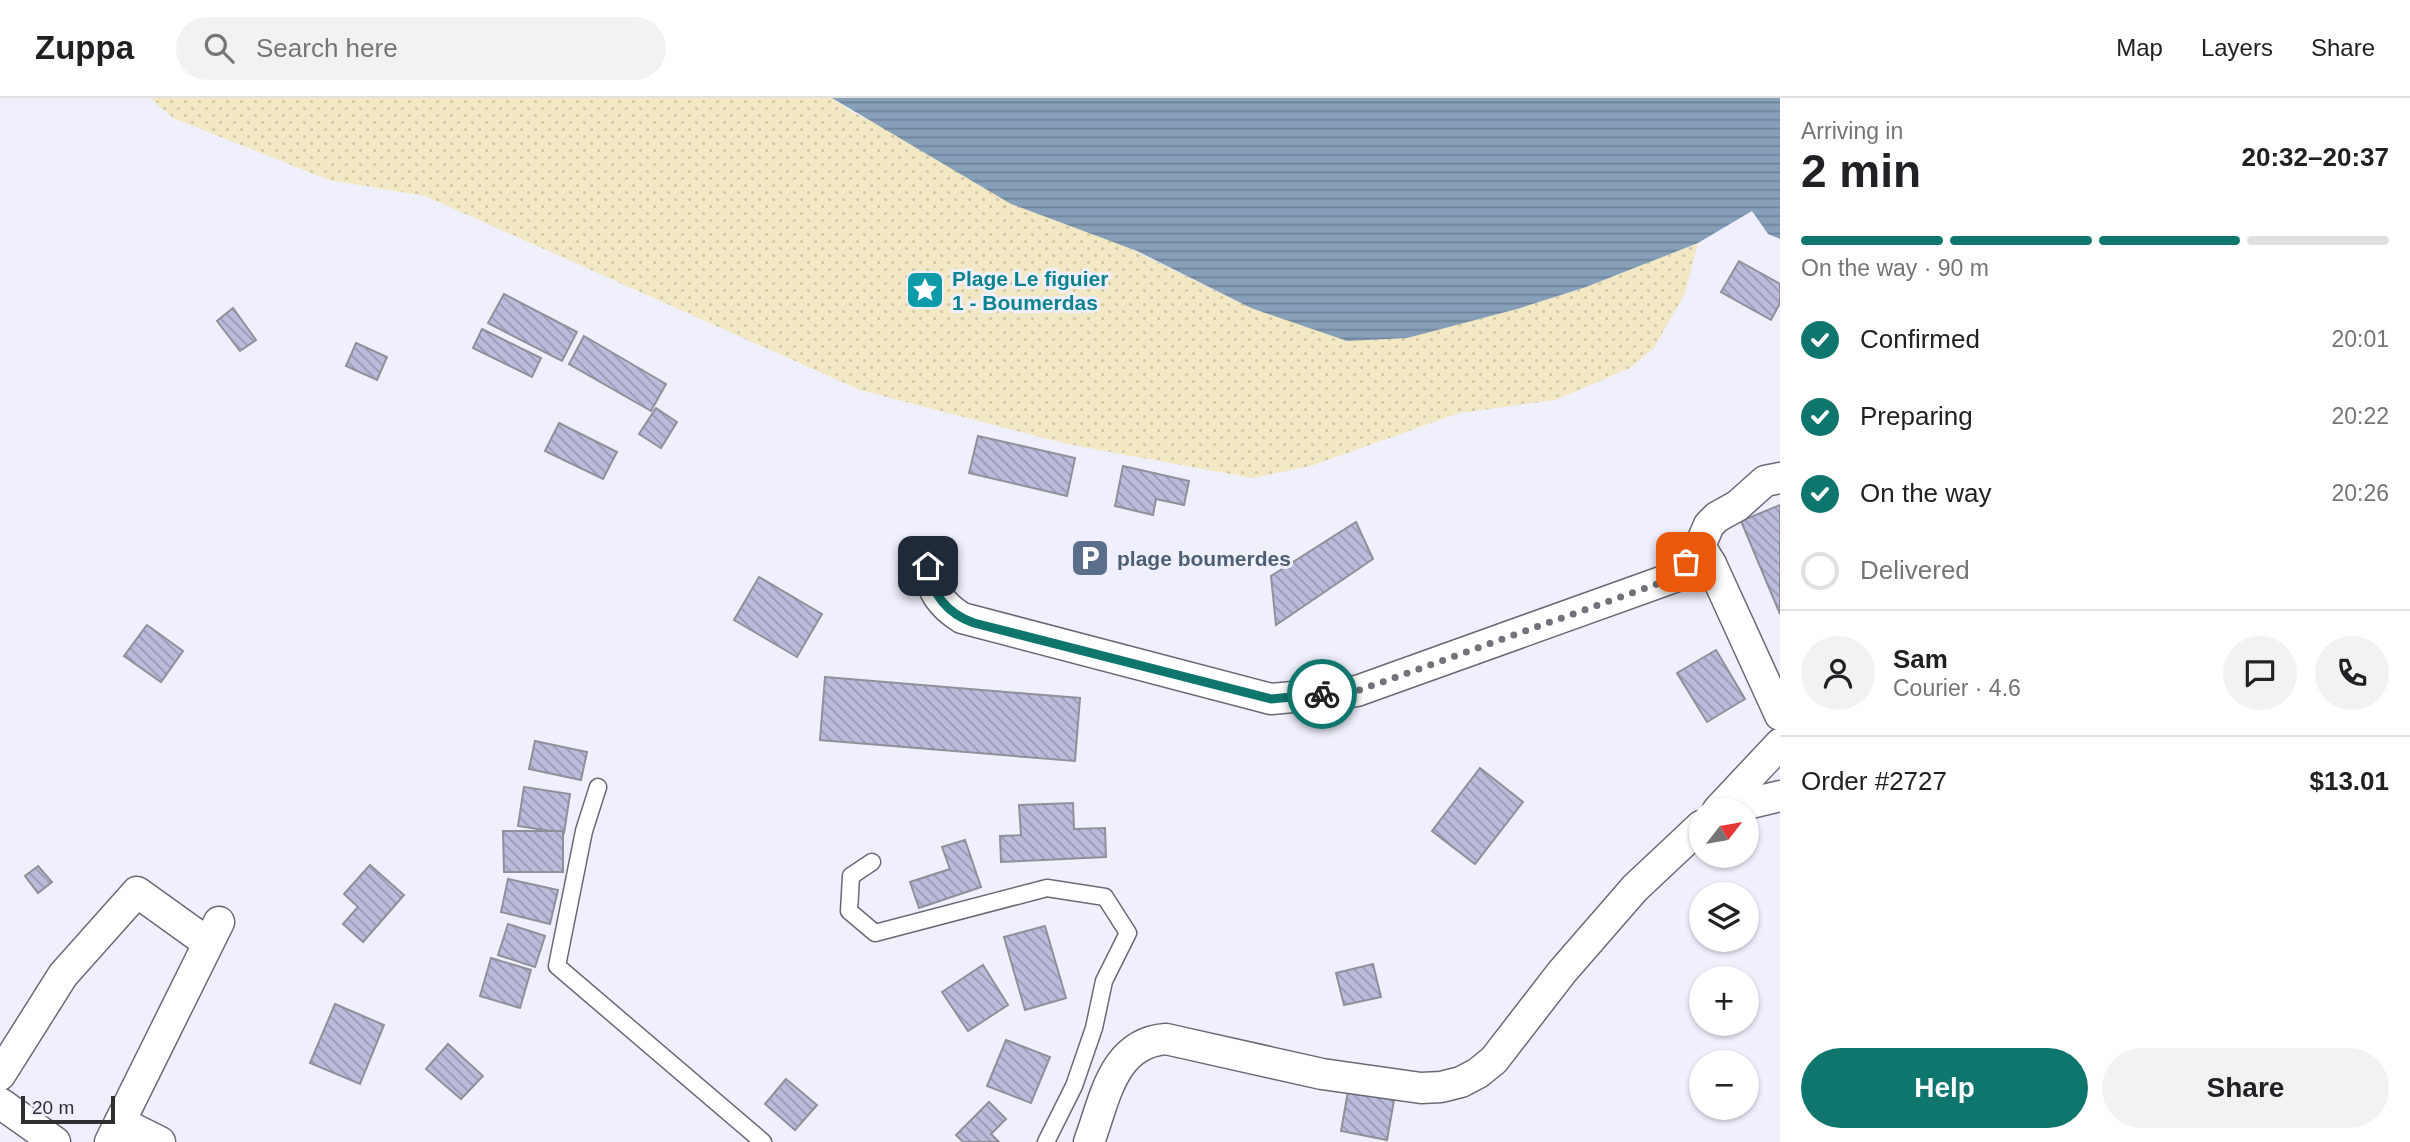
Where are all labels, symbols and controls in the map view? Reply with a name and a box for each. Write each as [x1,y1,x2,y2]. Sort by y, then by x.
search box [176,17,666,80]
text: Zuppa [35,29,134,66]
icon: search [200,29,238,67]
text: Search here [256,33,398,63]
text: Map [2116,34,2163,61]
text: Layers [2201,34,2273,61]
text: Share [2311,34,2375,61]
text: Arriving in [1801,118,1903,144]
text: 20:32–20:37 [2242,142,2389,172]
text: 2 min [1801,145,1921,197]
text: On the way · 90 m [1801,255,1989,281]
place label: Plage Le figuier 1 - Boumerdas [952,267,1108,314]
place icon: Plage Le figuier 1 - Boumerdas [904,269,946,311]
icon: check [1801,321,1839,359]
text: Confirmed [1860,324,1980,354]
text: 20:01 [2331,326,2389,352]
icon: check [1801,398,1839,436]
text: Preparing [1860,401,1973,431]
text: 20:22 [2331,403,2389,429]
icon: check [1801,475,1839,513]
text: On the way [1860,478,1992,508]
text: 20:26 [2331,480,2389,506]
pin [1656,532,1716,592]
pin [898,536,958,596]
parking icon: plage boumerdes [1069,537,1111,579]
icon: bag [1667,543,1705,581]
icon: home [909,547,947,585]
place label: plage boumerdes [1117,547,1291,570]
text: Delivered [1860,555,1970,585]
button: person [1801,636,1875,710]
button: chat [2223,636,2297,710]
button: phone [2315,636,2389,710]
text: Sam [1893,644,1948,674]
courier [1287,659,1357,729]
icon: bike [1303,675,1341,713]
text: Courier · 4.6 [1893,675,2021,701]
text: Order #2727 [1801,766,1947,796]
text: $13.01 [2309,766,2389,796]
north arrow [1689,798,1759,868]
map controls [1689,798,1759,1120]
button: layers [1689,882,1759,952]
button: + [1689,966,1759,1036]
button: Help [1801,1048,2088,1128]
button: Share [2102,1048,2389,1128]
button: − [1689,1050,1759,1120]
scale bar [21,1093,116,1125]
text: 20 m [32,1097,74,1118]

